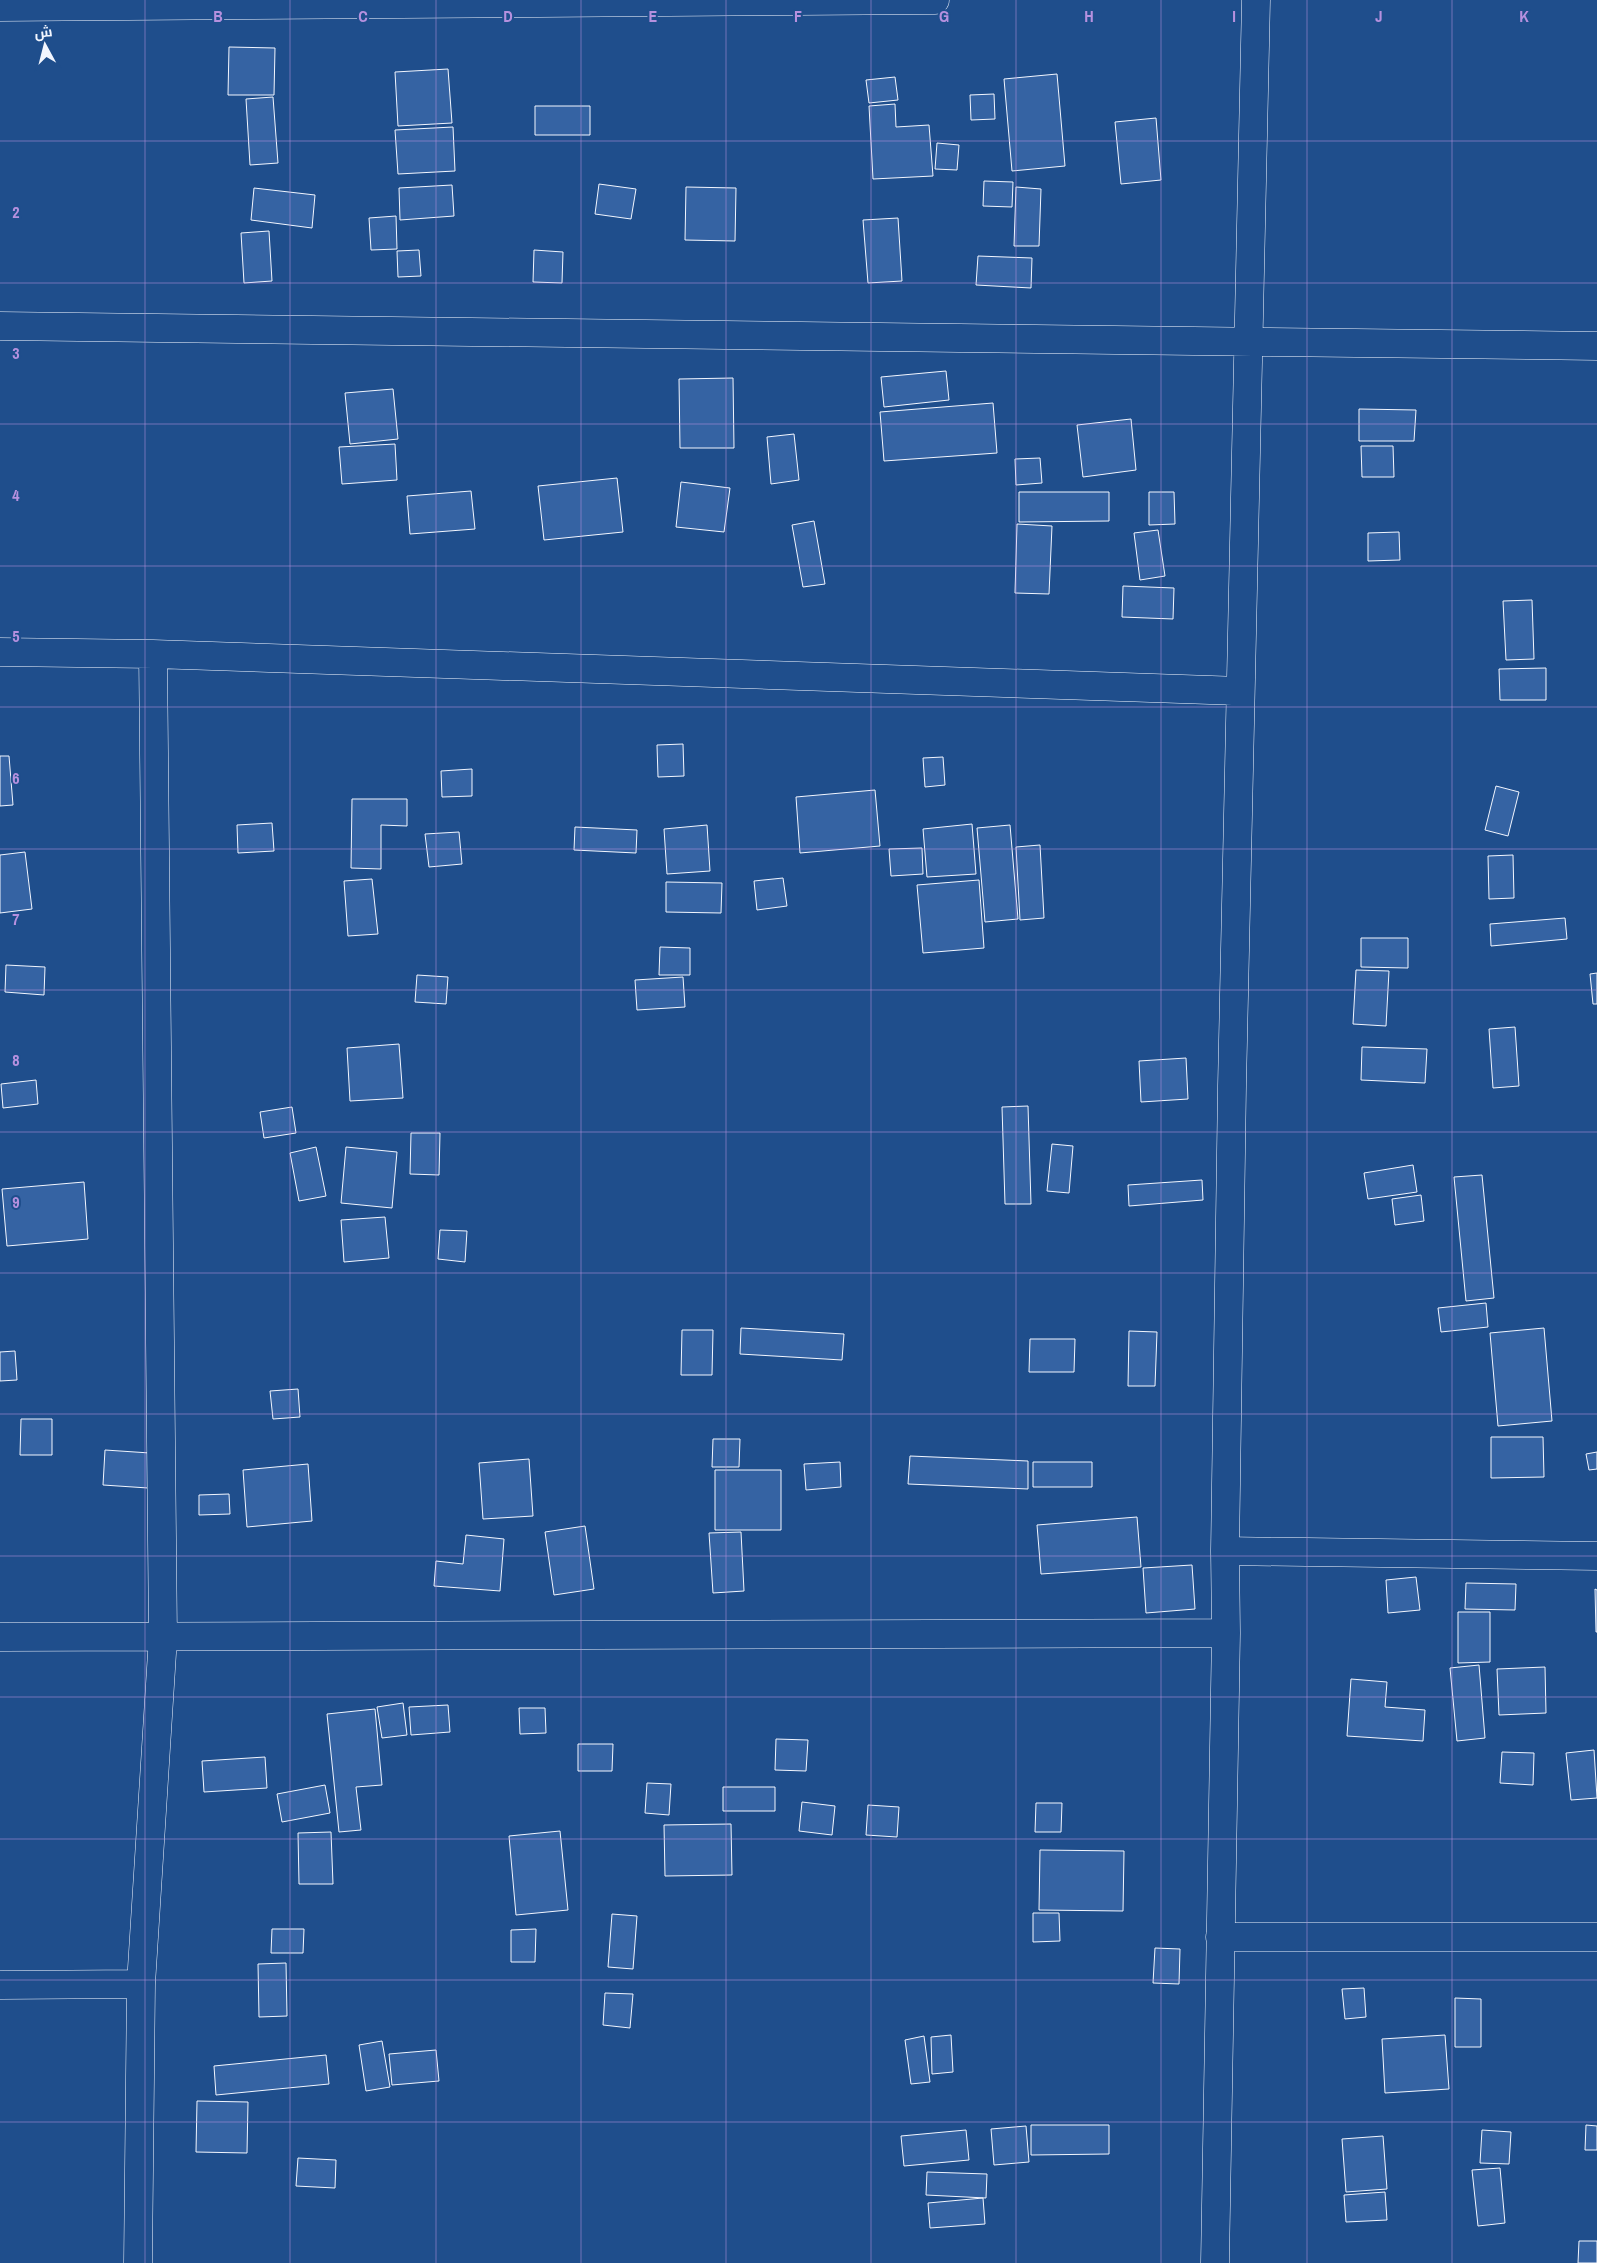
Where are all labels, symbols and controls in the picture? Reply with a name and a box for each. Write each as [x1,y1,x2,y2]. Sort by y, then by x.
text: B [213,5,223,27]
text: C [358,5,368,27]
text: D [503,5,513,27]
text: E [649,5,658,27]
text: F [794,5,802,27]
text: G [939,5,949,27]
text: H [1084,5,1094,27]
text: I [1232,5,1236,27]
text: J [1375,5,1383,27]
text: K [1519,5,1529,27]
north arrow [20,20,70,70]
text: ش [33,22,53,42]
text: 2 [12,201,20,223]
text: 3 [12,342,20,364]
text: 4 [12,484,20,506]
text: 5 [12,625,20,647]
text: 6 [12,767,20,789]
text: 7 [12,908,20,930]
text: 8 [12,1049,20,1071]
text: 9 [12,1191,20,1213]

